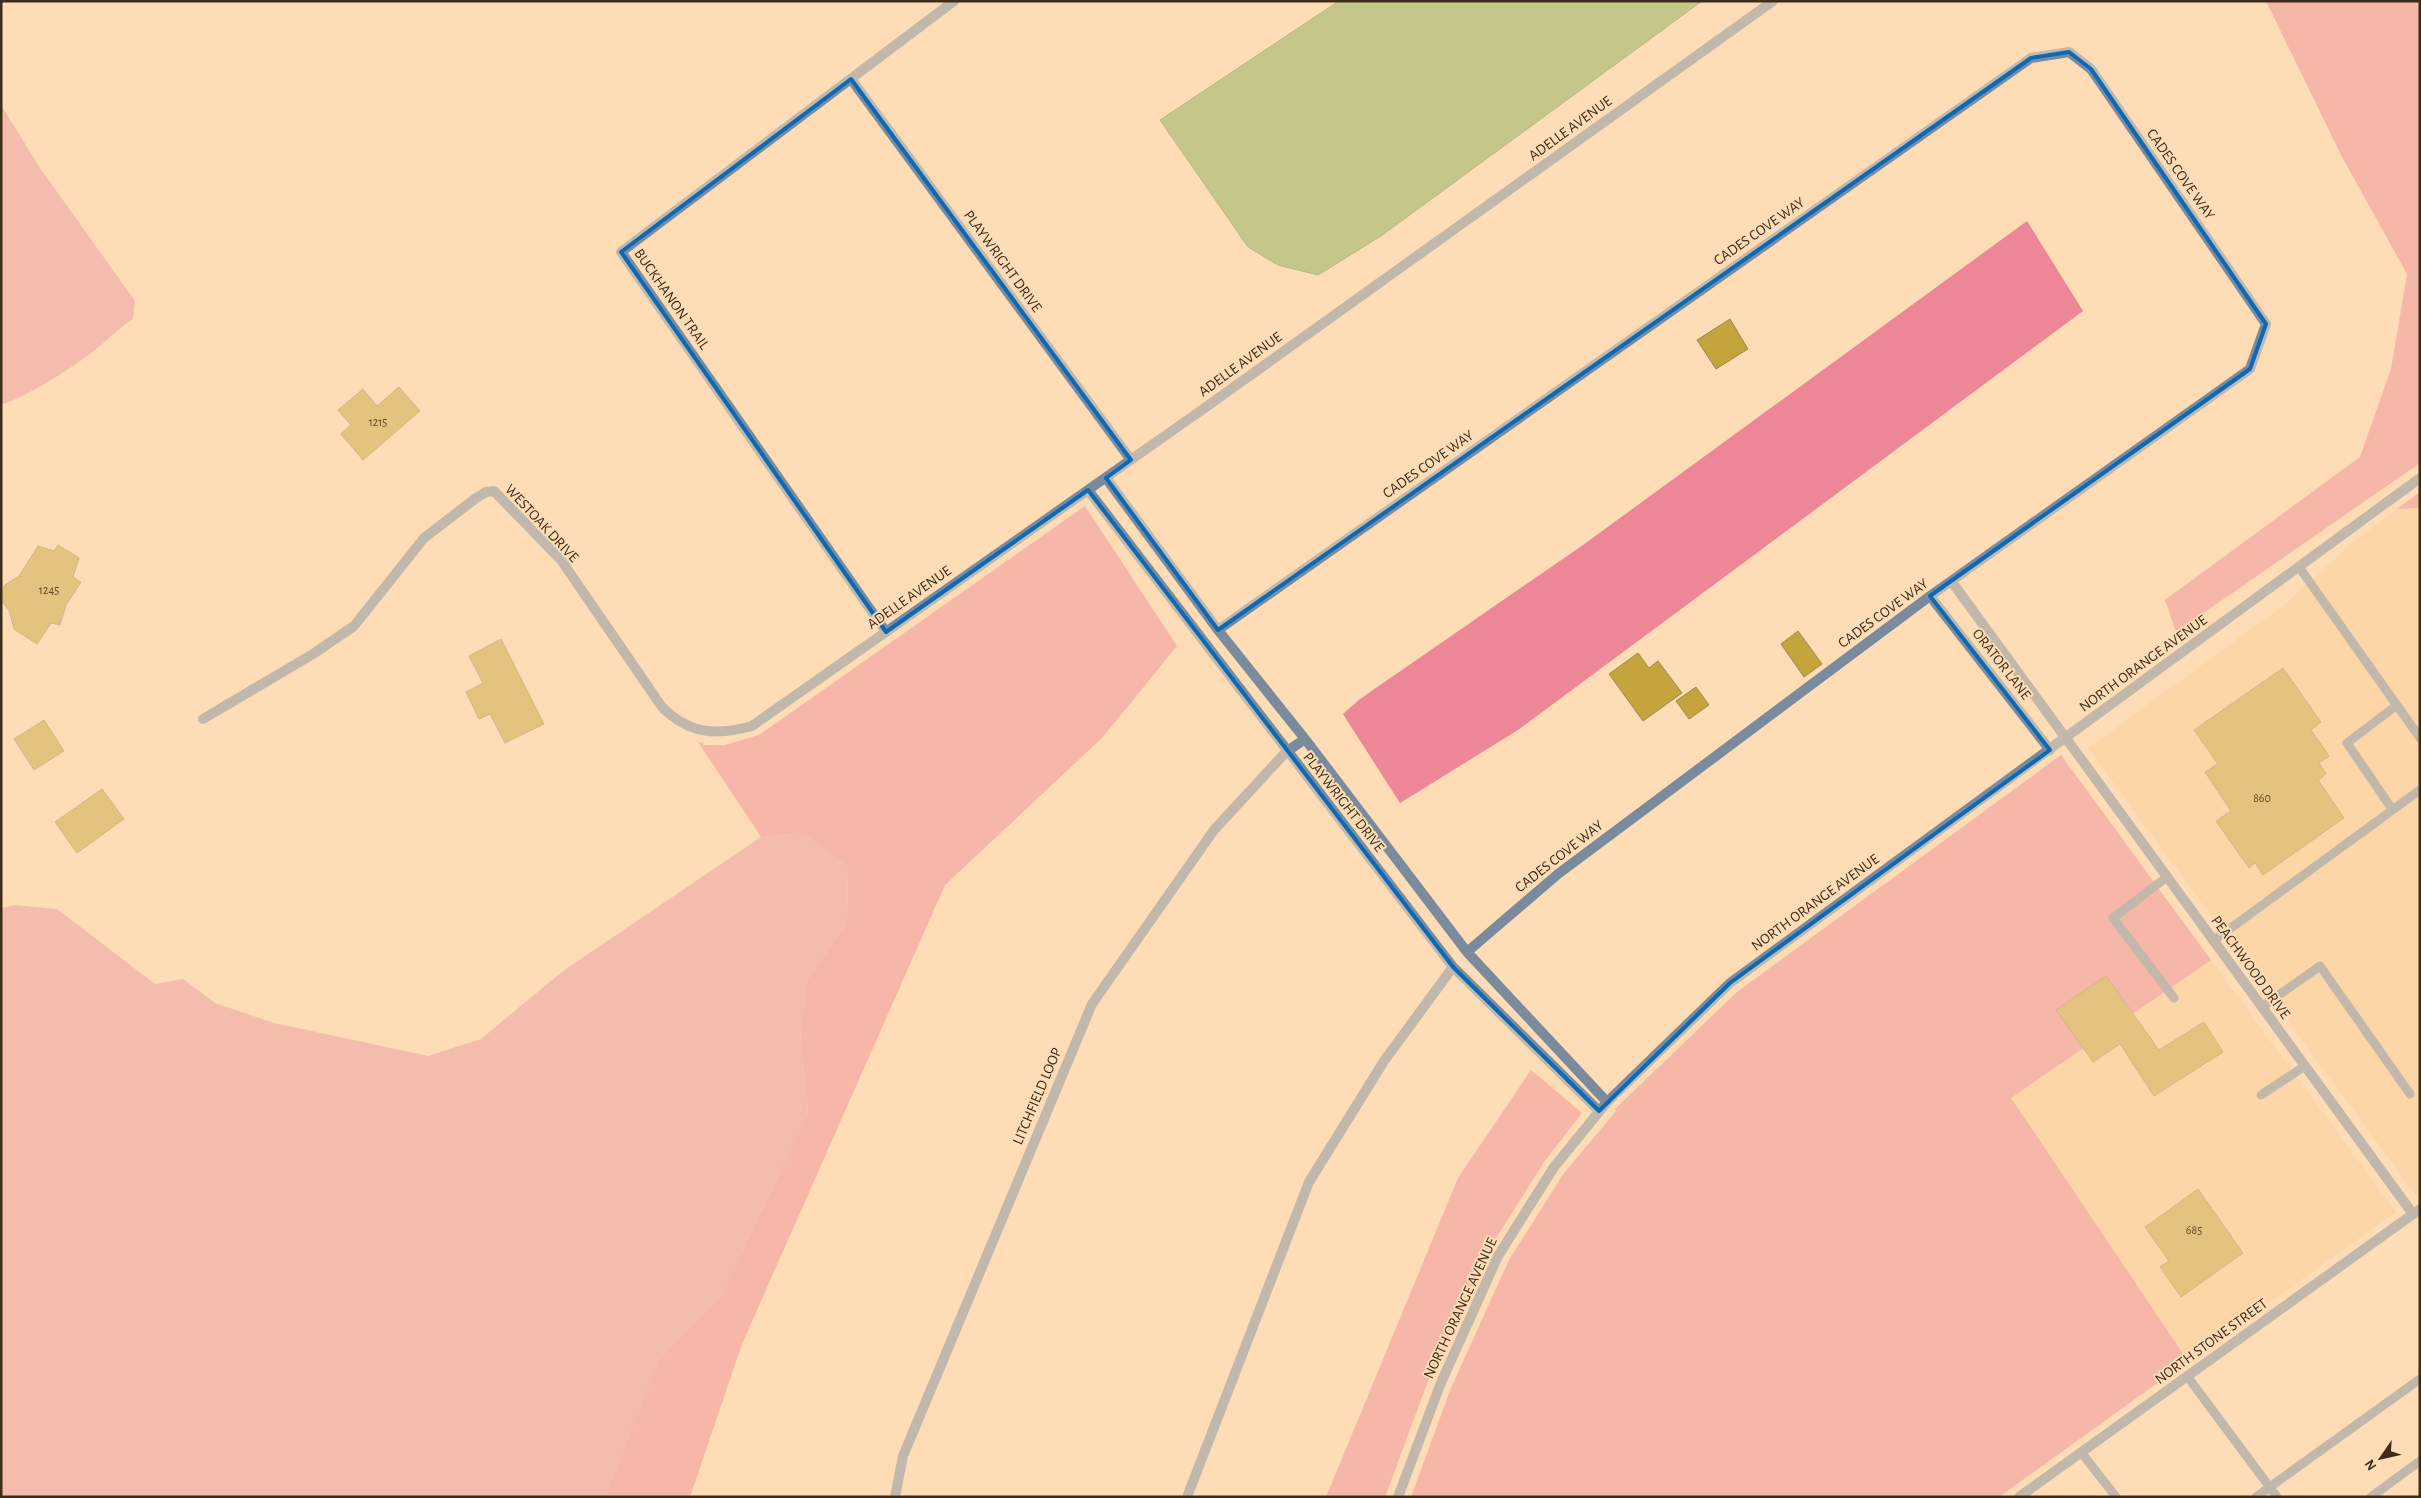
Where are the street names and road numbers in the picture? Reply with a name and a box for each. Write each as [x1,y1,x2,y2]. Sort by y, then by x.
street label: ADELLE AVENUE [1526,93,1615,163]
street label: CADES COVE WAY [2144,126,2217,223]
street label: CADES COVE WAY [1711,195,1808,268]
street label: PLAYWRIGHT DRIVE [961,208,1044,315]
street label: BUCKHANON TRAIL [631,246,712,353]
street label: ADELLE AVENUE [1196,329,1285,399]
street label: CADES COVE WAY [1380,428,1477,501]
street label: WESTOAK DRIVE [502,482,581,565]
street label: ADELLE AVENUE [865,563,954,632]
street label: CADES COVE WAY [1836,576,1931,651]
street label: NORTH ORANGE AVENUE [2077,612,2210,715]
street label: ORATOR LANE [1969,626,2034,702]
street label: PLAYWRIGHT DRIVE [1300,750,1387,855]
street label: CADES COVE WAY [1512,817,1606,895]
street label: NORTH ORANGE AVENUE [1749,851,1882,954]
street label: PEACHWOOD DRIVE [2208,913,2293,1022]
street label: LITCHFIELD LOOP [1010,1045,1065,1147]
street label: NORTH ORANGE AVENUE [1421,1235,1500,1381]
street label: NORTH STONE STREET [2152,1295,2271,1387]

